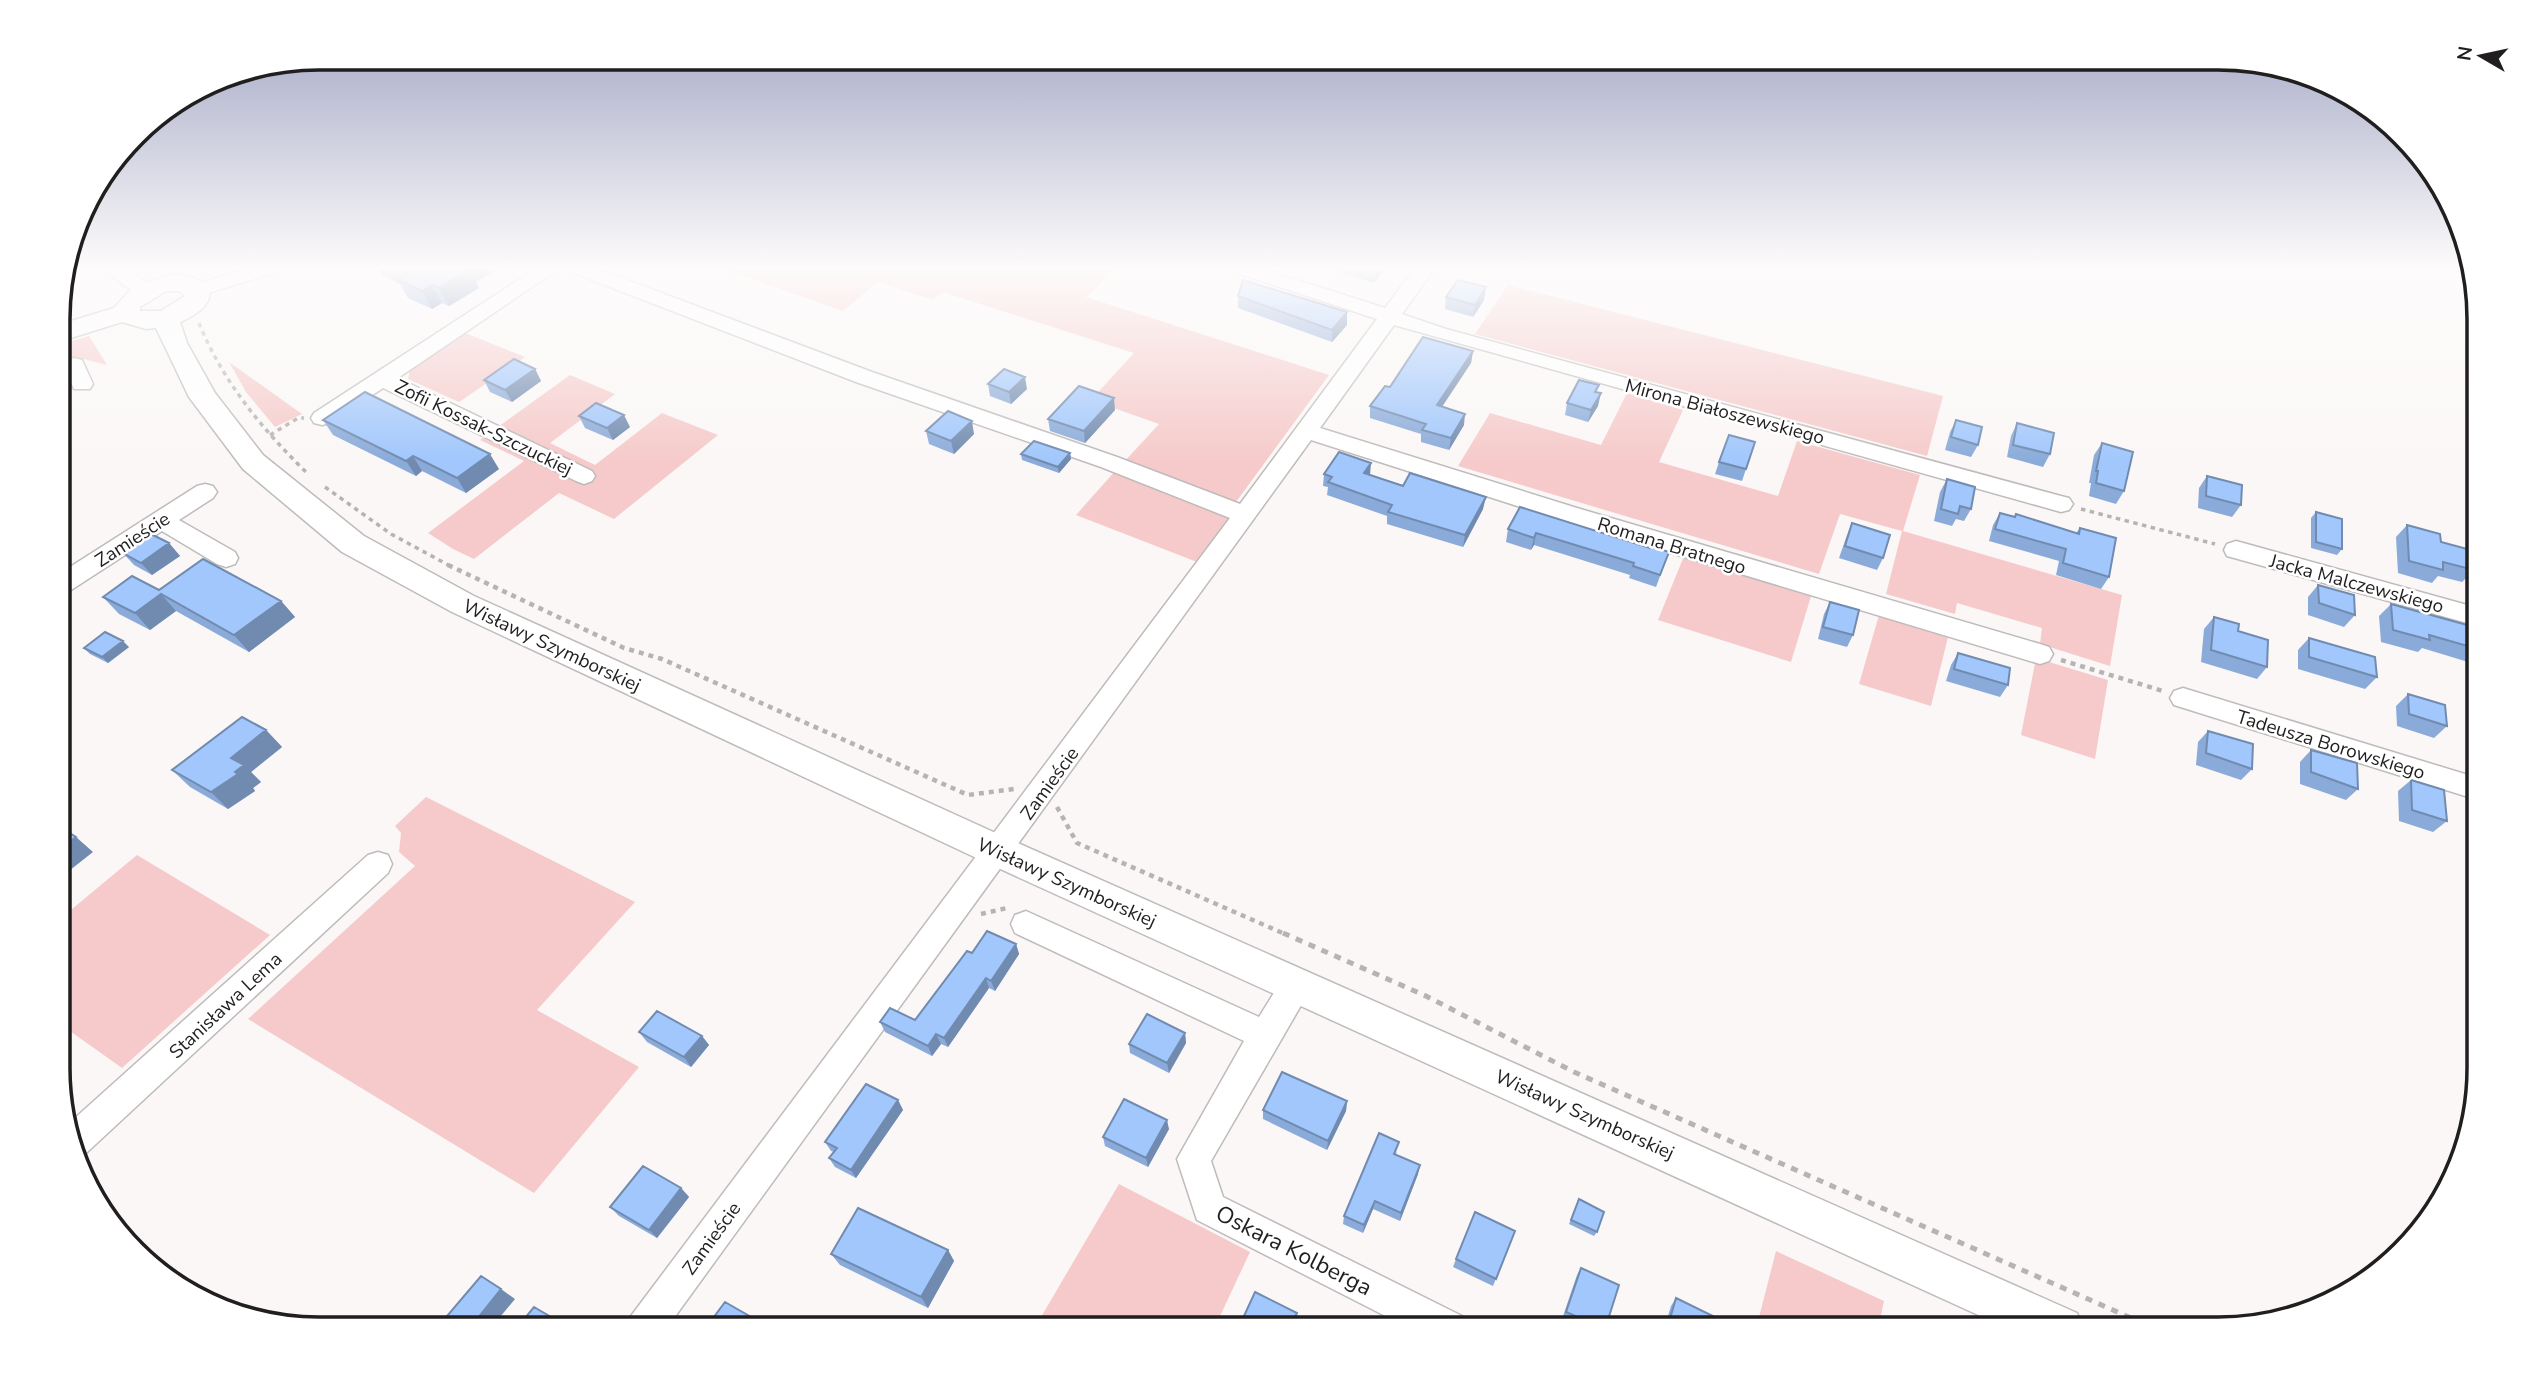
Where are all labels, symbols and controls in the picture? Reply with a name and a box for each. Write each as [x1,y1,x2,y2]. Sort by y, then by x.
north arrow [2446,21,2516,91]
text: N [2451,44,2479,63]
street label: Mirona Białoszewskiego [1622,373,1827,451]
street label: Zofii Kossak-Szczuckiej [391,374,577,482]
street label: Zamieście [90,506,175,574]
street label: Romana Bratnego [1594,511,1749,581]
street label: Jacka Malczewskiego [2266,548,2447,620]
street label: Wisławy Szymborskiej [458,593,645,699]
street label: Tadeusza Borowskiego [2233,704,2428,786]
street label: Zamieście [1015,742,1085,825]
street label: Wisławy Szymborskiej [973,832,1160,934]
street label: Stanisława Lema [164,947,288,1065]
street label: Wisławy Szymborskiej [1491,1064,1678,1166]
street label: Zamieście [677,1197,747,1280]
street label: Oskara Kolberga [1210,1198,1377,1303]

